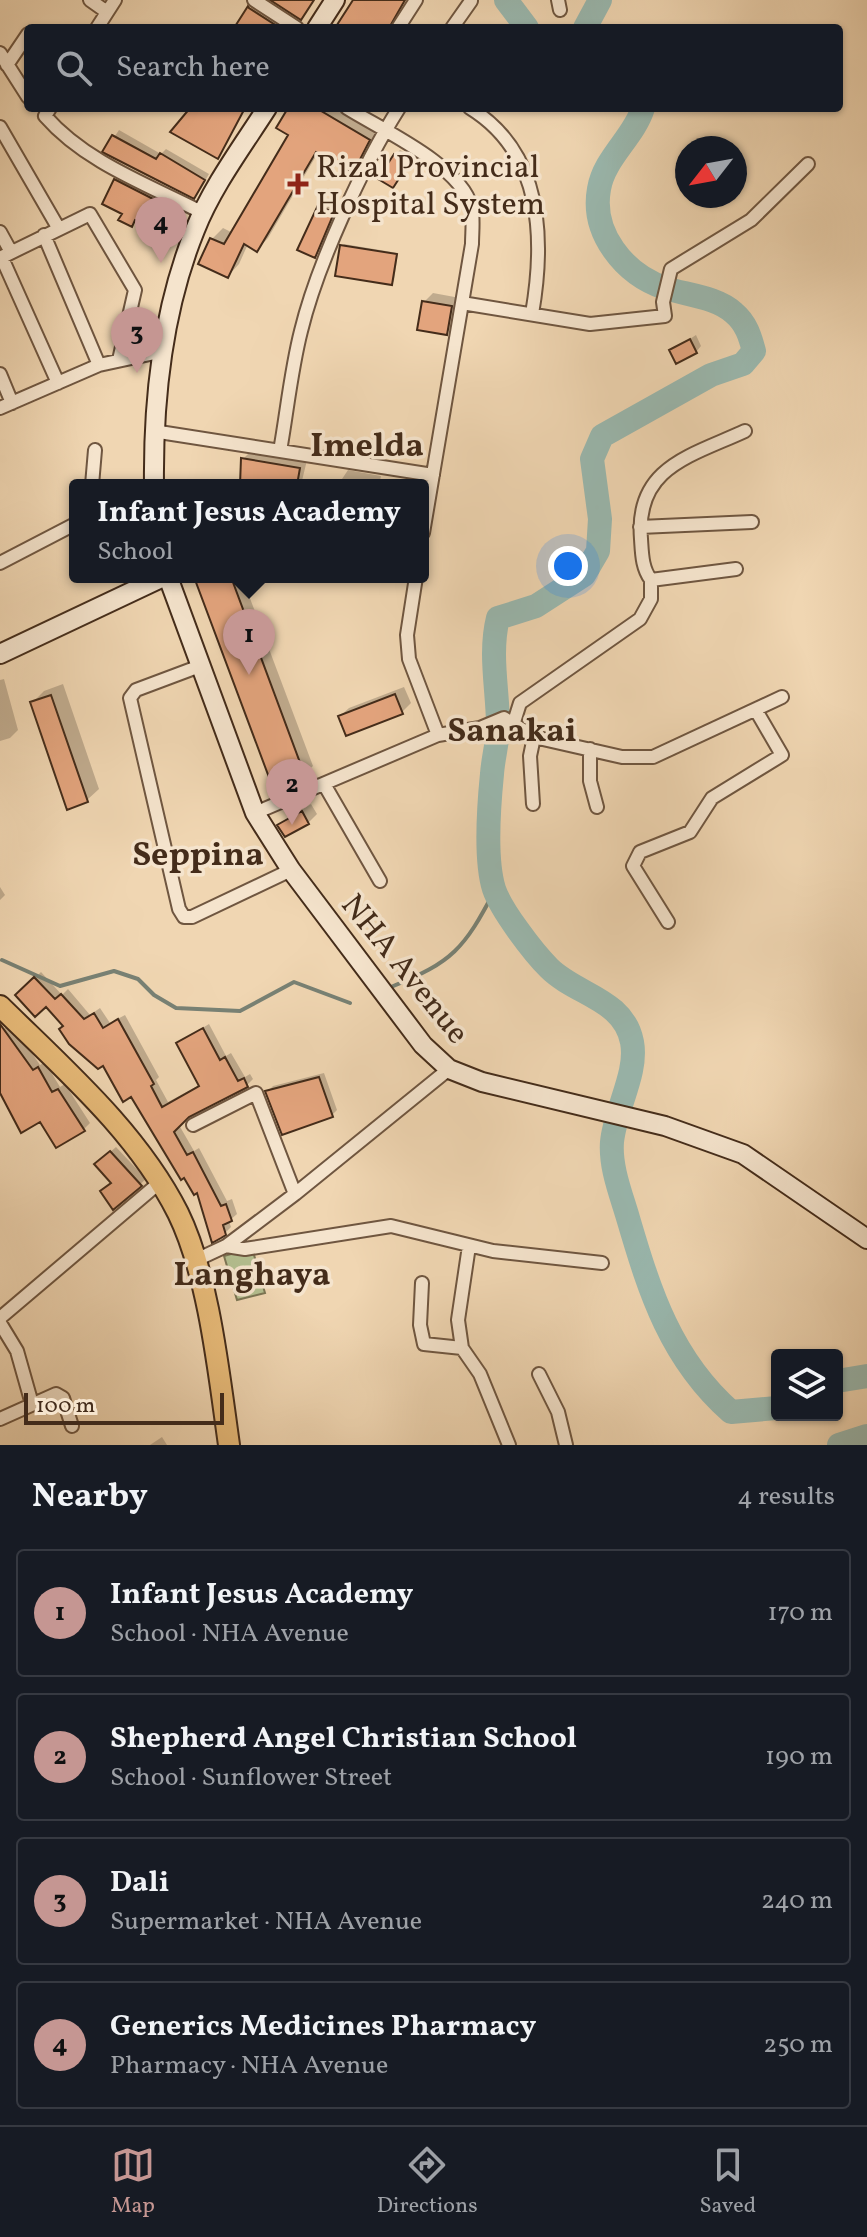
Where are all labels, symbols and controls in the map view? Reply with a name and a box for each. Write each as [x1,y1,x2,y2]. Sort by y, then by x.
search box [24,24,843,112]
icon: search [52,46,96,90]
text: Search here [116,47,270,89]
north arrow [675,136,747,208]
place label: Rizal Provincial Hospital System [316,147,545,228]
marker: Rizal Provincial Hospital System [287,173,309,195]
pin: 4 [135,197,187,263]
pin: 3 [111,307,163,373]
district label: Imelda [310,424,424,471]
popup [69,479,429,583]
text: Infant Jesus Academy [97,492,401,534]
text: School [97,534,173,570]
your location [548,546,588,586]
pin: 1 [223,609,275,675]
district label: Sanakai [447,709,577,756]
pin: 2 [266,759,318,825]
district label: Seppina [132,833,264,880]
street label: NHA Avenue [329,886,478,1054]
district label: Langhaya [173,1253,331,1300]
map controls [771,1349,843,1421]
button: layers [771,1349,843,1421]
scale bar [24,1389,224,1425]
text: 100 m [36,1391,95,1422]
text: Nearby [32,1474,148,1521]
text: 4 results [737,1479,835,1515]
text: Infant Jesus Academy [110,1574,413,1616]
text: 1 [55,1595,65,1631]
text: 170 m [768,1595,833,1631]
text: School · NHA Avenue [110,1616,349,1652]
text: Shepherd Angel Christian School [110,1718,577,1760]
text: 2 [53,1739,67,1775]
text: 190 m [765,1739,833,1775]
text: School · Sunflower Street [110,1760,392,1796]
text: Dali [110,1862,169,1904]
text: 3 [53,1883,67,1919]
text: 240 m [761,1883,833,1919]
text: Supermarket · NHA Avenue [110,1904,422,1940]
text: Generics Medicines Pharmacy [110,2006,536,2048]
text: 4 [52,2027,68,2063]
text: 250 m [763,2027,833,2063]
text: Pharmacy · NHA Avenue [110,2048,388,2084]
tab: Map [111,2143,155,2222]
tab: Directions [377,2143,478,2222]
tab: Saved [699,2143,756,2222]

